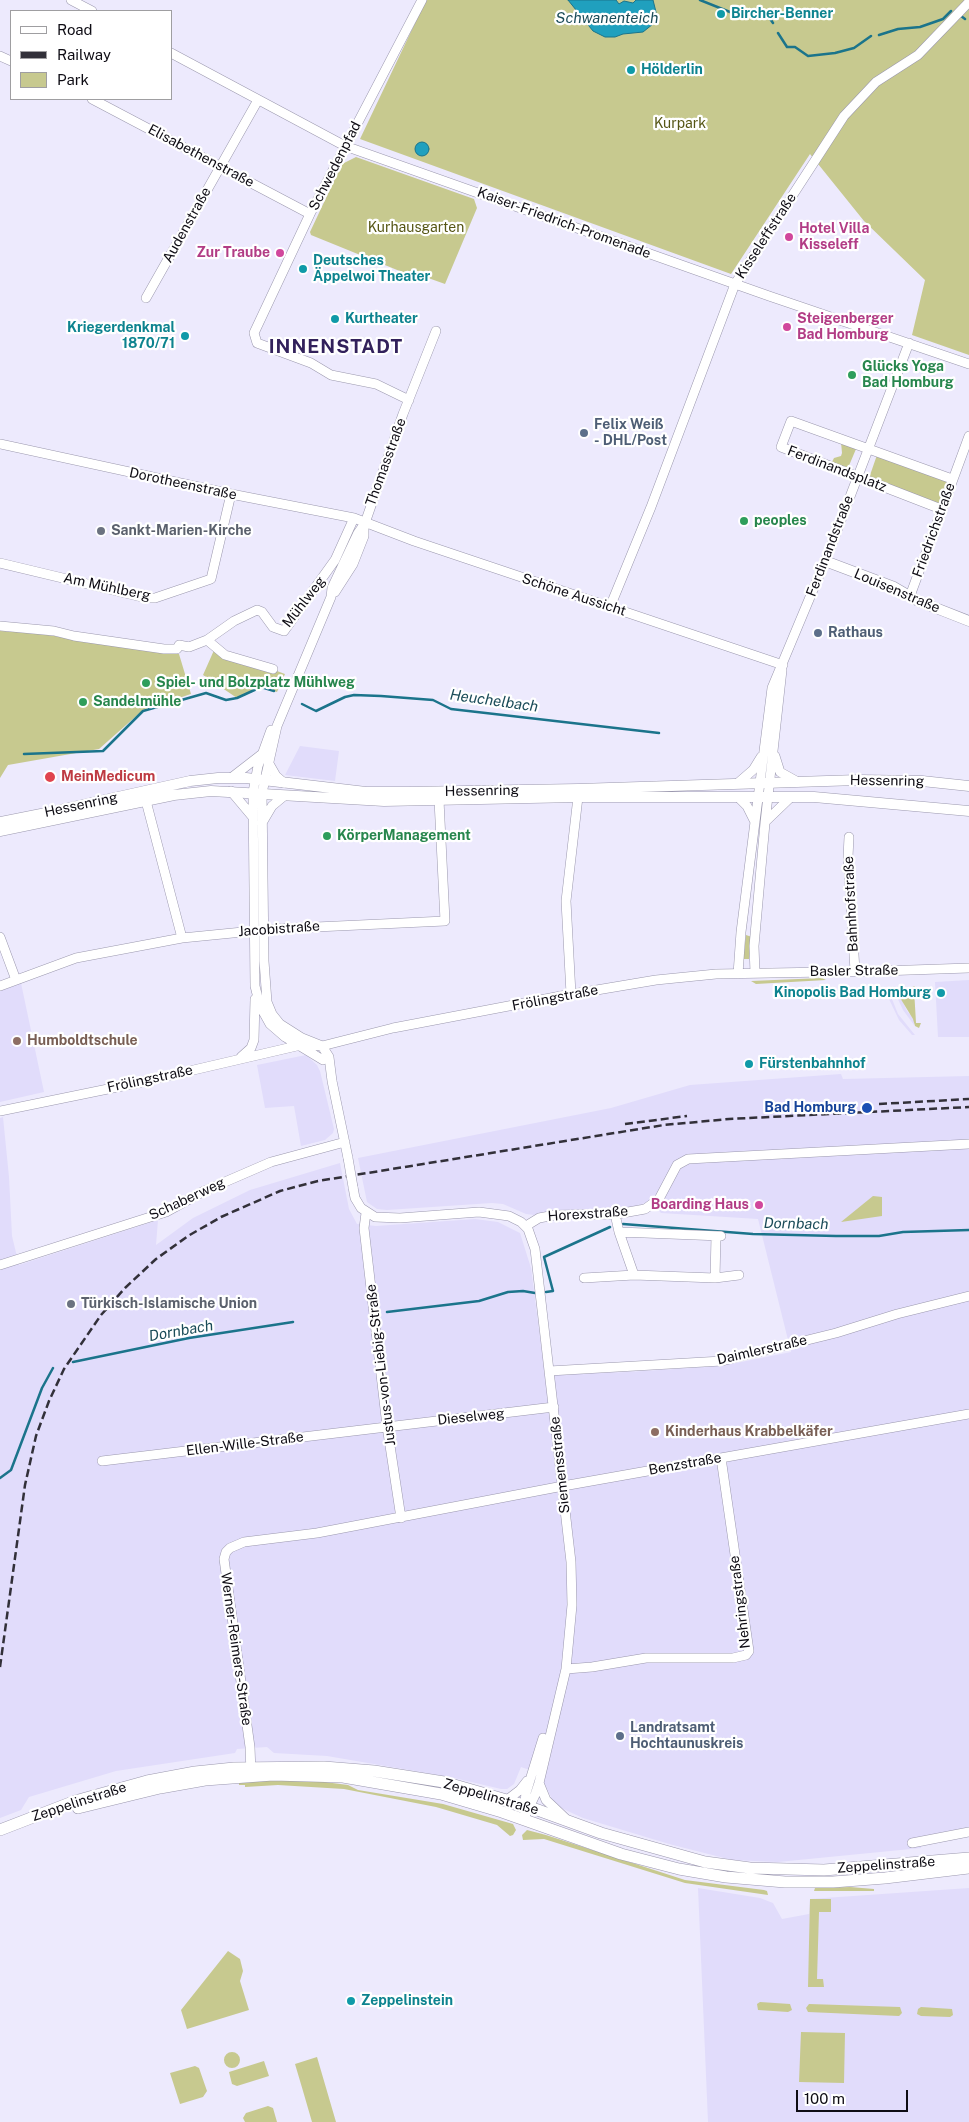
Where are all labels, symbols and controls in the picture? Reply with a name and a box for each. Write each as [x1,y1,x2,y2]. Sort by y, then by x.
place label: Bircher-Benner [731,6,833,22]
marker: Bircher-Benner [715,8,727,20]
water label: Schwanenteich [556,9,658,27]
legend [10,10,172,100]
text: Road [57,21,93,38]
text: Railway [57,46,111,63]
place label: Hölderlin [641,62,703,78]
marker: Hölderlin [625,64,637,76]
text: Park [57,71,89,88]
park label: Kurpark [654,116,706,132]
street label: Schwedenpfad [305,119,365,213]
street label: Elisabethenstraße [145,121,257,191]
street label: Audenstraße [159,184,215,266]
street label: Kaiser-Friedrich-Promenade [475,184,653,262]
street label: Kisseleffstraße [732,190,800,282]
park label: Kurhausgarten [368,220,464,236]
place label: Hotel Villa Kisseleff [799,221,869,253]
marker: Hotel Villa Kisseleff [783,231,795,243]
place label: Zur Traube [197,245,270,261]
marker: Zur Traube [274,247,286,259]
place label: Deutsches Äppelwoi Theater [313,253,430,286]
marker: Deutsches Äppelwoi Theater [297,263,309,275]
place label: Kurtheater [345,311,418,327]
place label: Steigenberger Bad Homburg [797,311,894,344]
marker: Kurtheater [329,313,341,325]
place label: Kriegerdenkmal 1870/71 [67,320,175,352]
marker: Steigenberger Bad Homburg [781,321,793,333]
marker: Kriegerdenkmal 1870/71 [179,330,191,342]
district label: INNENSTADT [267,336,405,358]
place label: Glücks Yoga Bad Homburg [862,359,954,392]
marker: Glücks Yoga Bad Homburg [846,369,858,381]
street label: Thomasstraße [362,416,410,508]
place label: Felix Weiß - DHL/Post [594,417,667,450]
marker: Felix Weiß - DHL/Post [578,427,590,439]
street label: Ferdinandsplatz [785,442,889,496]
street label: Dorotheenstraße [128,464,238,504]
street label: Friedrichstraße [909,480,959,580]
street label: Ferdinandstraße [803,493,857,599]
place label: peoples [754,513,807,529]
marker: peoples [738,515,750,527]
place label: Sankt-Marien-Kirche [111,523,252,539]
marker: Sankt-Marien-Kirche [95,525,107,537]
street label: Louisenstraße [851,565,943,617]
street label: Am Mühlberg [62,570,152,604]
street label: Schöne Aussicht [520,570,628,620]
street label: Mühlweg [279,573,329,631]
place label: Rathaus [828,625,883,641]
marker: Rathaus [812,627,824,639]
place label: Spiel- und Bolzplatz Mühlweg [156,675,355,691]
marker: Spiel- und Bolzplatz Mühlweg [140,677,152,689]
water label: Heuchelbach [449,686,539,716]
place label: Sandelmühle [93,694,181,710]
marker: Sandelmühle [77,696,89,708]
place label: MeinMedicum [61,769,155,785]
marker: MeinMedicum [43,770,57,784]
street label: Hessenring [850,772,924,790]
street label: Hessenring [445,782,519,800]
street label: Hessenring [43,789,119,821]
place label: KörperManagement [337,828,471,844]
marker: KörperManagement [321,830,333,842]
street label: Bahnhofstraße [840,856,862,952]
street label: Jacobistraße [238,918,320,940]
street label: Basler Straße [810,962,898,980]
street label: Frölingstraße [511,981,599,1015]
place label: Kinopolis Bad Homburg [774,985,931,1001]
marker: Kinopolis Bad Homburg [935,987,947,999]
place label: Humboldtschule [27,1033,138,1049]
marker: Humboldtschule [11,1035,23,1047]
place label: Fürstenbahnhof [759,1056,866,1072]
marker: Fürstenbahnhof [743,1058,755,1070]
street label: Frölingstraße [106,1062,194,1096]
place label: Bad Homburg [764,1100,856,1116]
marker: Bad Homburg [860,1101,874,1115]
street label: Schaberweg [146,1174,228,1224]
place label: Boarding Haus [651,1197,749,1213]
marker: Boarding Haus [753,1199,765,1211]
street label: Horexstraße [547,1203,629,1225]
water label: Dornbach [763,1214,829,1234]
street label: Justus-von-Liebig-Straße [363,1283,399,1447]
place label: Türkisch-Islamische Union [81,1296,257,1312]
marker: Türkisch-Islamische Union [65,1298,77,1310]
water label: Dornbach [147,1316,215,1346]
street label: Daimlerstraße [715,1331,809,1369]
street label: Dieselweg [437,1405,505,1429]
street label: Siemensstraße [547,1416,573,1514]
place label: Kinderhaus Krabbelkäfer [665,1424,833,1440]
marker: Kinderhaus Krabbelkäfer [649,1426,661,1438]
street label: Ellen-Wille-Straße [185,1428,305,1460]
street label: Benzstraße [647,1449,723,1479]
street label: Nehringstraße [726,1555,754,1649]
street label: Werner-Reimers-Straße [217,1571,255,1727]
place label: Landratsamt Hochtaunuskreis [630,1720,743,1752]
marker: Landratsamt Hochtaunuskreis [614,1730,626,1742]
street label: Zeppelinstraße [441,1775,541,1819]
street label: Zeppelinstraße [30,1779,128,1825]
street label: Zeppelinstraße [836,1853,936,1877]
place label: Zeppelinstein [361,1993,453,2009]
marker: Zeppelinstein [345,1995,357,2007]
scale bar [799,2080,912,2112]
text: 100 m [804,2090,845,2107]

